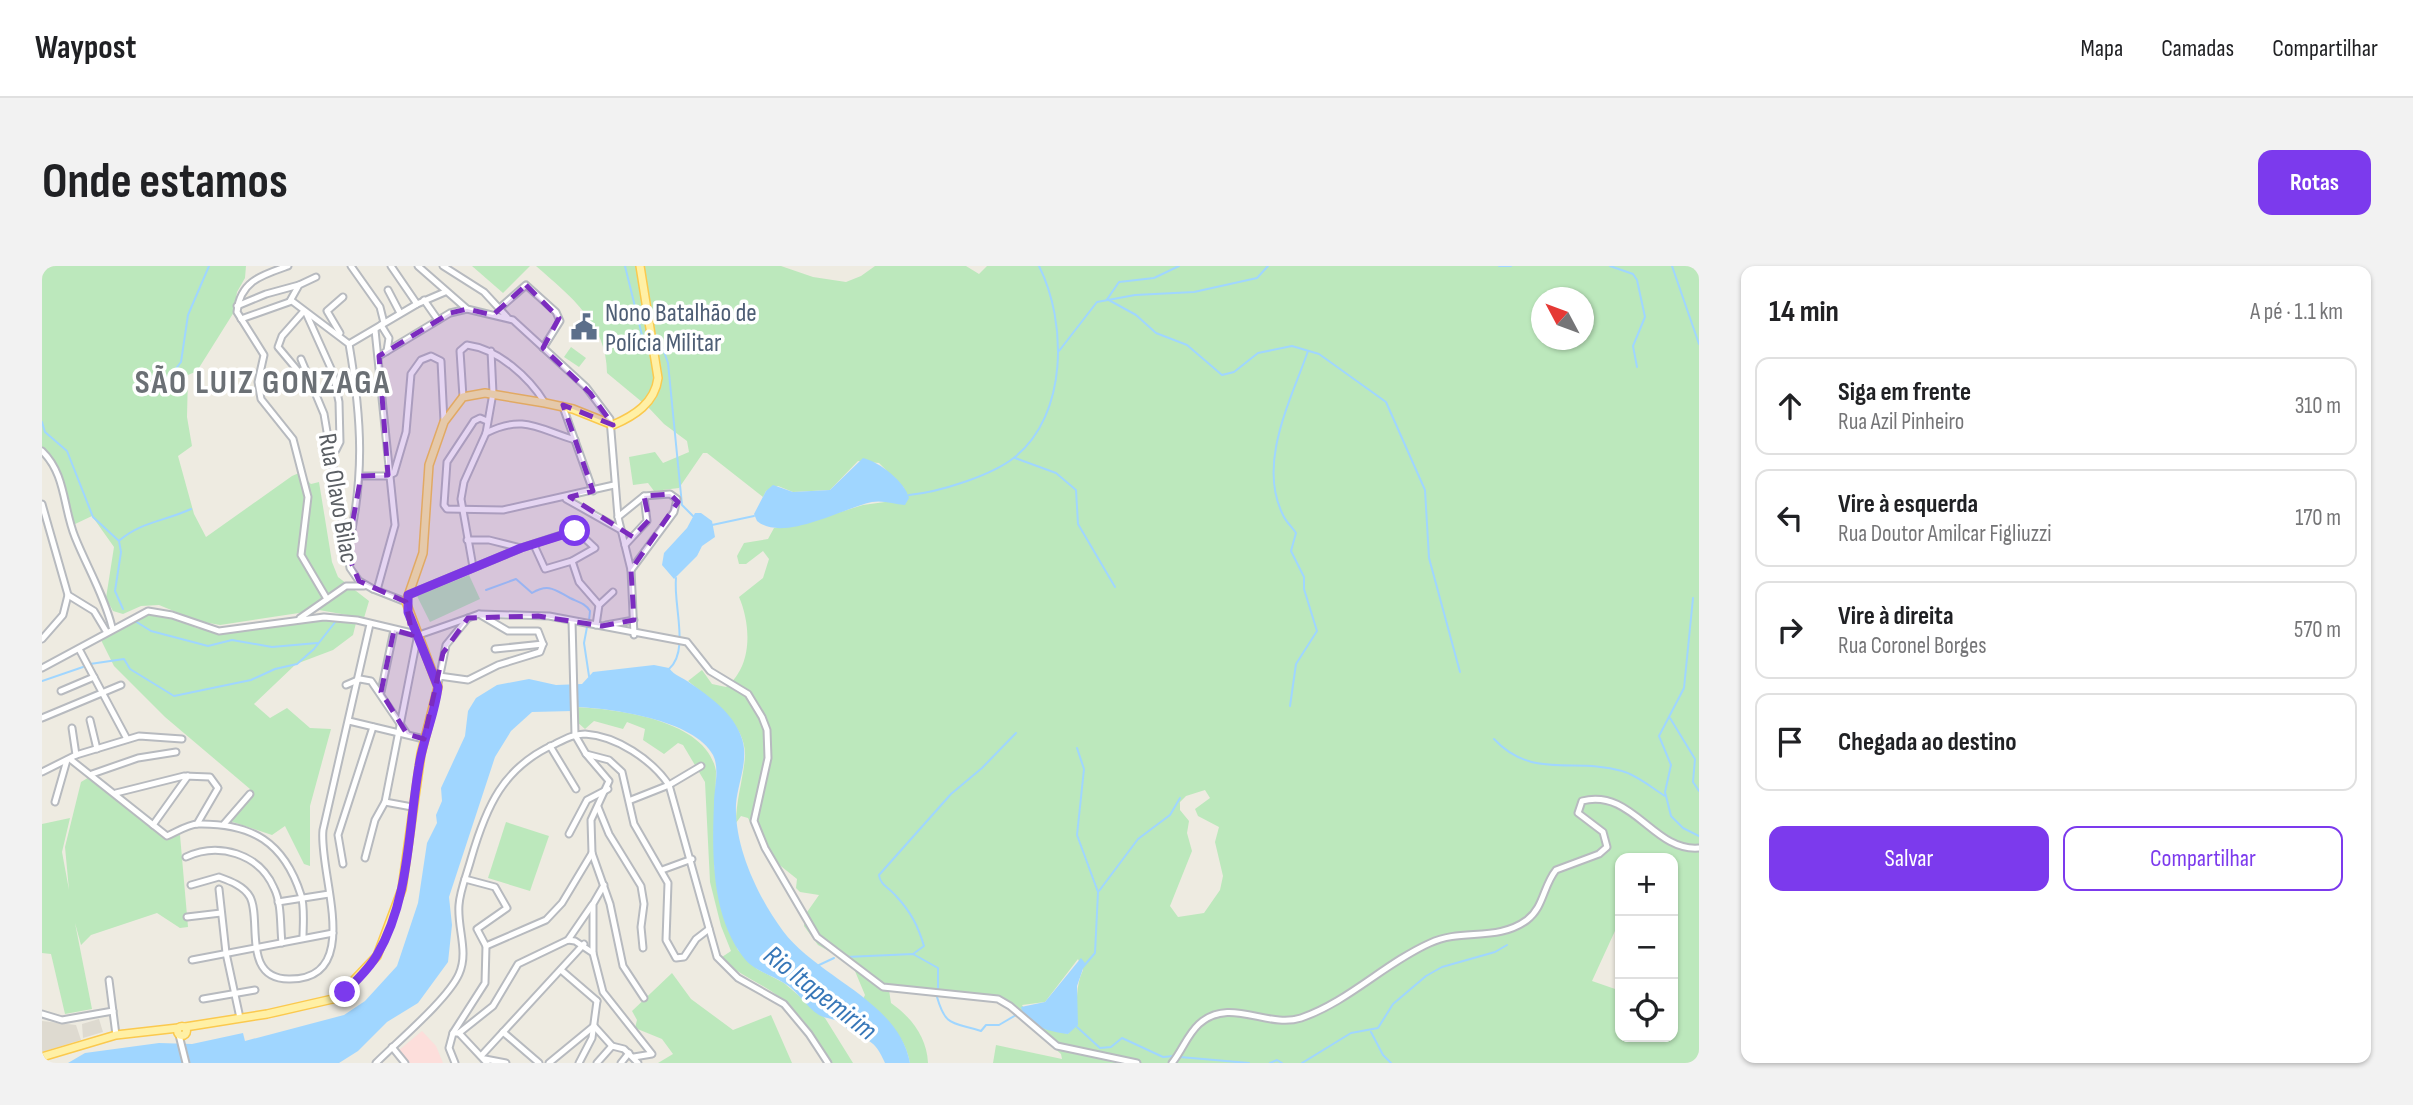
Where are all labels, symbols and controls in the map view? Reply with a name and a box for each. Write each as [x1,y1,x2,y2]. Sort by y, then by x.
text: Waypost [35,28,136,68]
text: Mapa [2081,34,2123,63]
text: Camadas [2161,34,2234,63]
text: Compartilhar [2272,34,2378,63]
button: Rotas [2258,150,2371,215]
text: Onde estamos [42,153,288,212]
north arrow [1531,287,1594,350]
text: 14 min [1769,294,1839,330]
place label: Nono Batalhão de Polícia Militar [605,298,757,359]
text: A pé · 1.1 km [2250,298,2343,326]
public building icon: Nono Batalhão de Polícia Militar [569,312,599,342]
district label: SÃO LUIZ GONZAGA [135,363,391,403]
text: Siga em frente [1838,377,1971,408]
icon: ahead [1771,387,1809,425]
text: 310 m [2295,392,2341,420]
text: Rua Azil Pinheiro [1838,408,1964,436]
street label: Rua Olavo Bilac [311,431,364,565]
text: Vire à esquerda [1838,489,1978,520]
icon: left [1771,499,1809,537]
text: 170 m [2295,504,2341,532]
route start [559,515,590,546]
text: Rua Doutor Amilcar Figliuzzi [1838,520,2051,548]
text: Vire à direita [1838,601,1954,632]
icon: right [1771,611,1809,649]
text: 570 m [2294,616,2341,644]
text: Rua Coronel Borges [1838,632,1986,660]
icon: arrive [1771,723,1809,761]
text: Chegada ao destino [1838,727,2017,758]
button: Salvar [1769,826,2049,891]
button: Compartilhar [2063,826,2343,891]
map controls [1615,853,1678,1042]
button: + [1615,853,1678,916]
button: − [1615,916,1678,979]
water label: Rio Itapemirim [757,939,883,1048]
route end [329,976,360,1007]
button: locate [1615,979,1678,1042]

